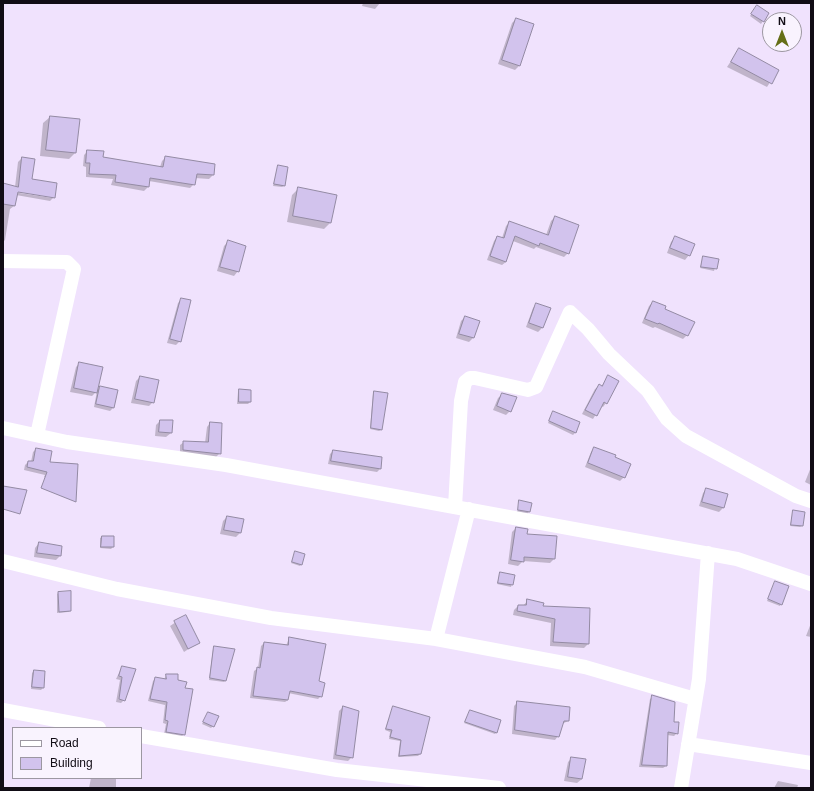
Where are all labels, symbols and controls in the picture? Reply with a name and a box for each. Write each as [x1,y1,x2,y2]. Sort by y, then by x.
north arrow [762,12,802,52]
text: N [778,15,786,27]
legend [12,727,142,779]
text: Road [50,736,79,750]
text: Building [50,756,93,770]

